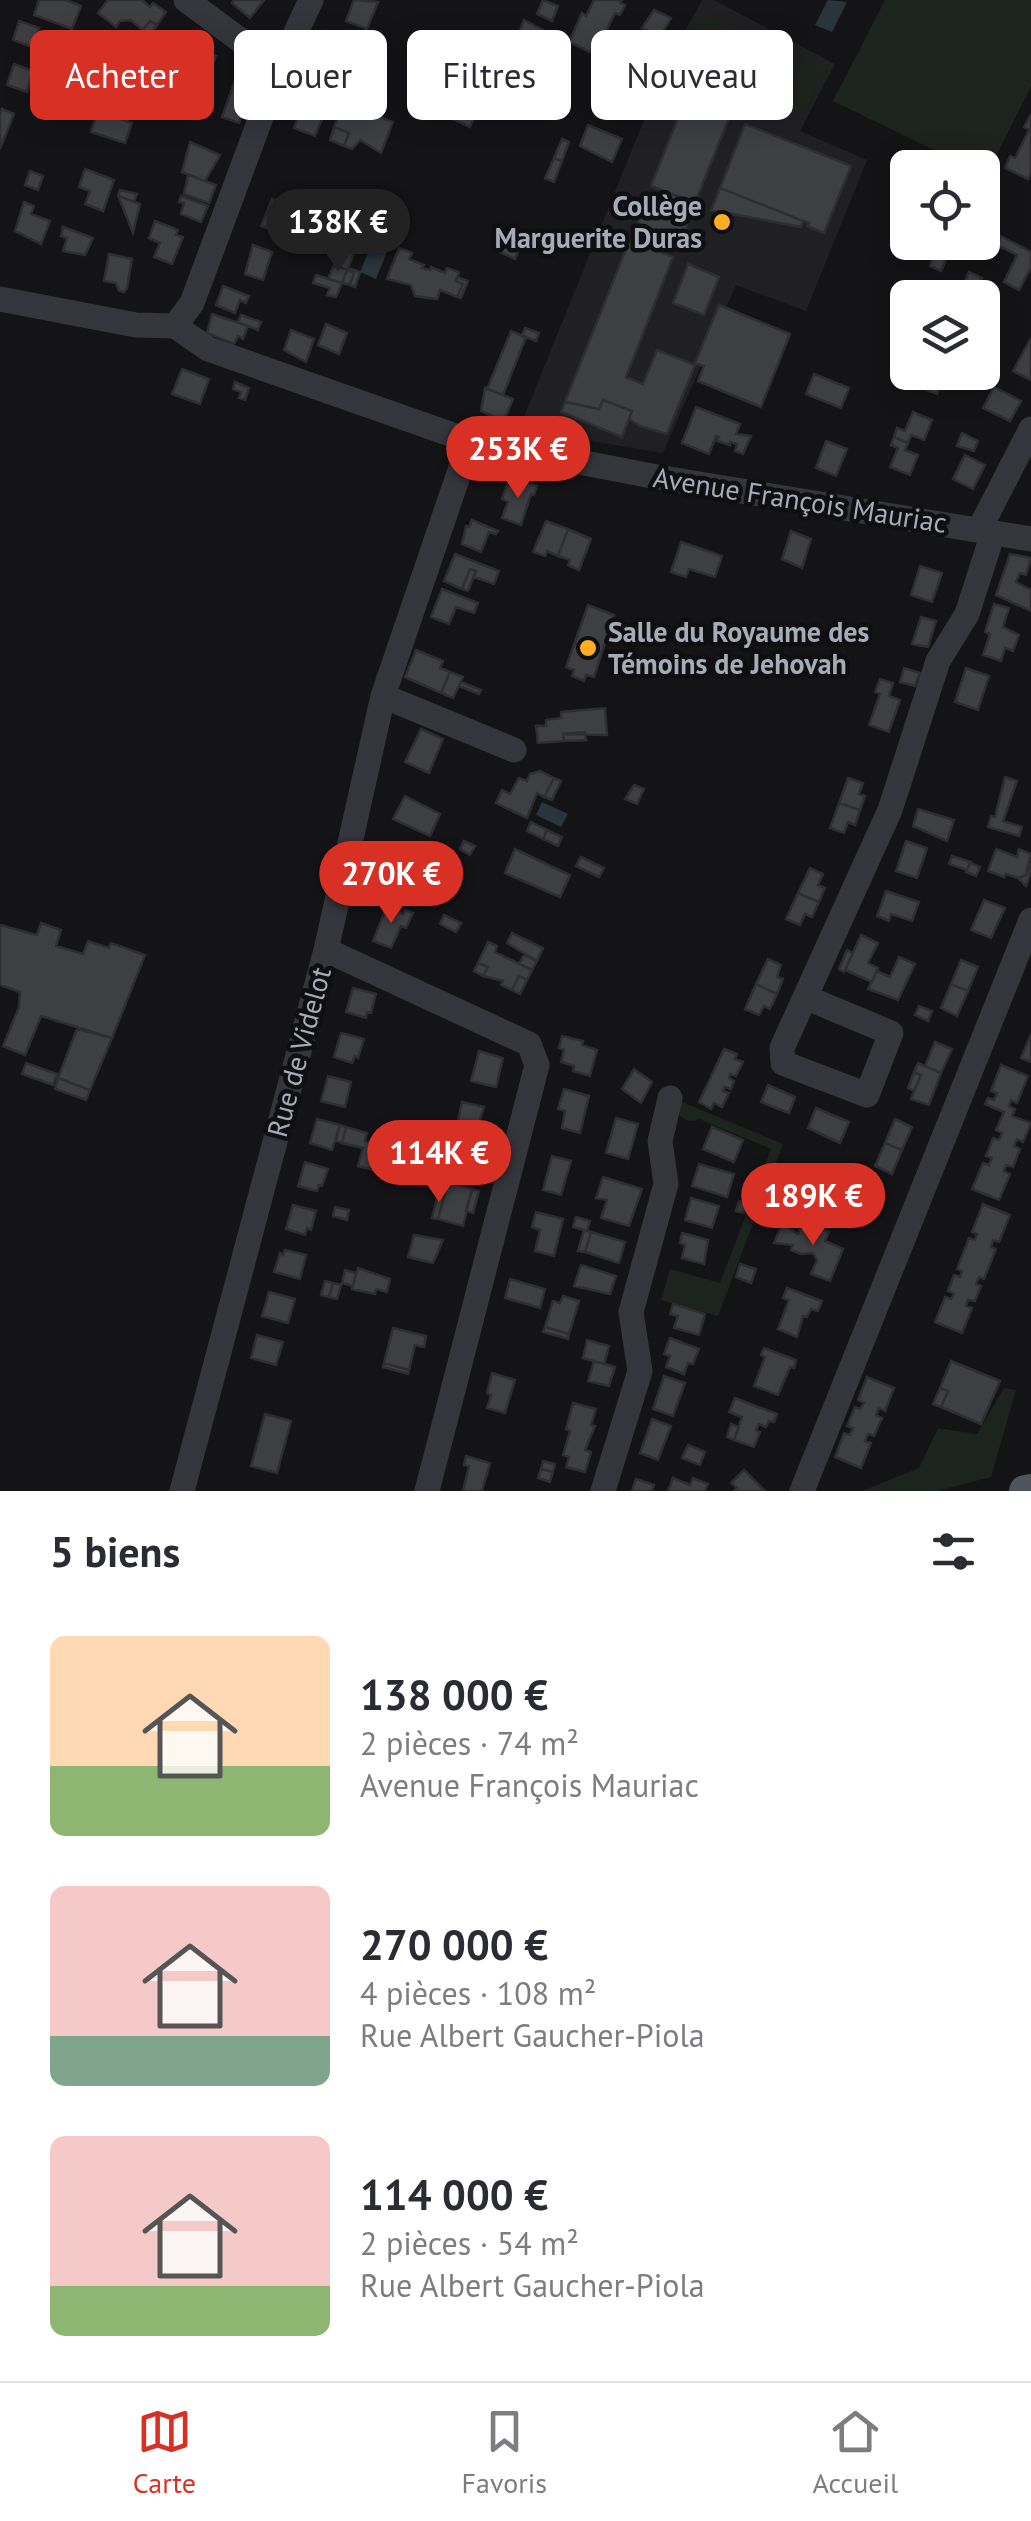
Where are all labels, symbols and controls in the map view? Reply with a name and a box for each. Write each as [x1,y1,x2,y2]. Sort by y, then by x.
chip: Acheter [30,30,214,120]
chip: Louer [234,30,387,120]
chip: Filtres [407,30,571,120]
chip: Nouveau [591,30,793,120]
map controls [890,150,1000,390]
button: locate [890,150,1000,260]
place label: Collège Marguerite Duras [495,187,702,256]
pin: 138K € [257,189,419,274]
text: 138K € [288,200,388,242]
marker: Collège Marguerite Duras [711,211,733,233]
button: layers [890,280,1000,390]
pin: 253K € [437,416,599,501]
text: 253K € [468,427,568,469]
street label: Avenue François Mauriac [651,458,949,541]
place label: Salle du Royaume des Témoins de Jehovah [608,613,869,682]
marker: Salle du Royaume des Témoins de Jehovah [577,637,599,659]
pin: 270K € [310,841,472,926]
text: 270K € [341,852,441,894]
street label: Rue de Videlot [258,962,339,1141]
pin: 114K € [358,1120,520,1205]
text: 114K € [389,1131,489,1173]
pin: 189K € [732,1163,894,1248]
text: 189K € [763,1174,863,1216]
text: 5 biens [50,1524,180,1579]
icon: filters [926,1524,981,1579]
text: 138 000 € [360,1667,548,1722]
icon: home [130,1676,250,1796]
text: 2 pièces · 74 m² [360,1722,579,1764]
text: Avenue François Mauriac [360,1764,699,1806]
text: 270 000 € [360,1917,548,1972]
icon: home [130,1926,250,2046]
text: 4 pièces · 108 m² [360,1972,596,2014]
text: Rue Albert Gaucher-Piola [360,2014,705,2056]
text: 114 000 € [360,2167,548,2222]
icon: home [130,2176,250,2296]
text: 2 pièces · 54 m² [360,2222,579,2264]
text: Rue Albert Gaucher-Piola [360,2264,705,2306]
tab: Carte [133,2404,196,2501]
tab: Favoris [462,2404,547,2501]
tab: Accueil [813,2404,898,2501]

